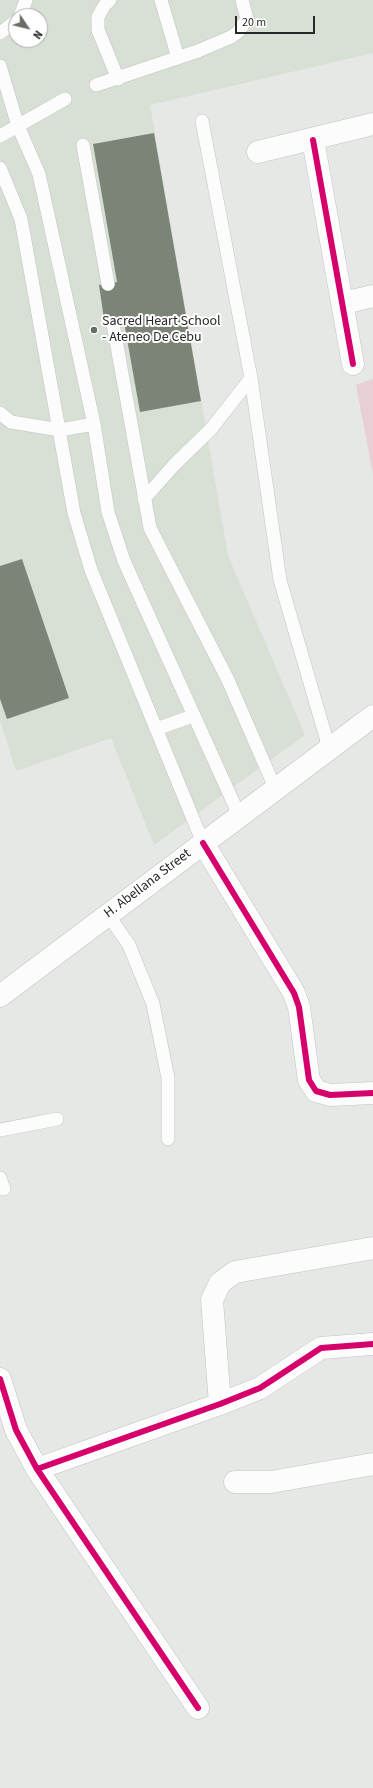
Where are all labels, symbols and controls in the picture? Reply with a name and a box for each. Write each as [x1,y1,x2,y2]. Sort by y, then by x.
north arrow [8,8,48,48]
scale bar [237,8,317,34]
text: 20 m [242,14,266,31]
text: N [29,27,46,42]
place label: Sacred Heart School - Ateneo De Cebu [102,314,221,346]
marker: Sacred Heart School - Ateneo De Cebu [89,325,99,335]
street label: H. Abellana Street [101,846,195,922]

